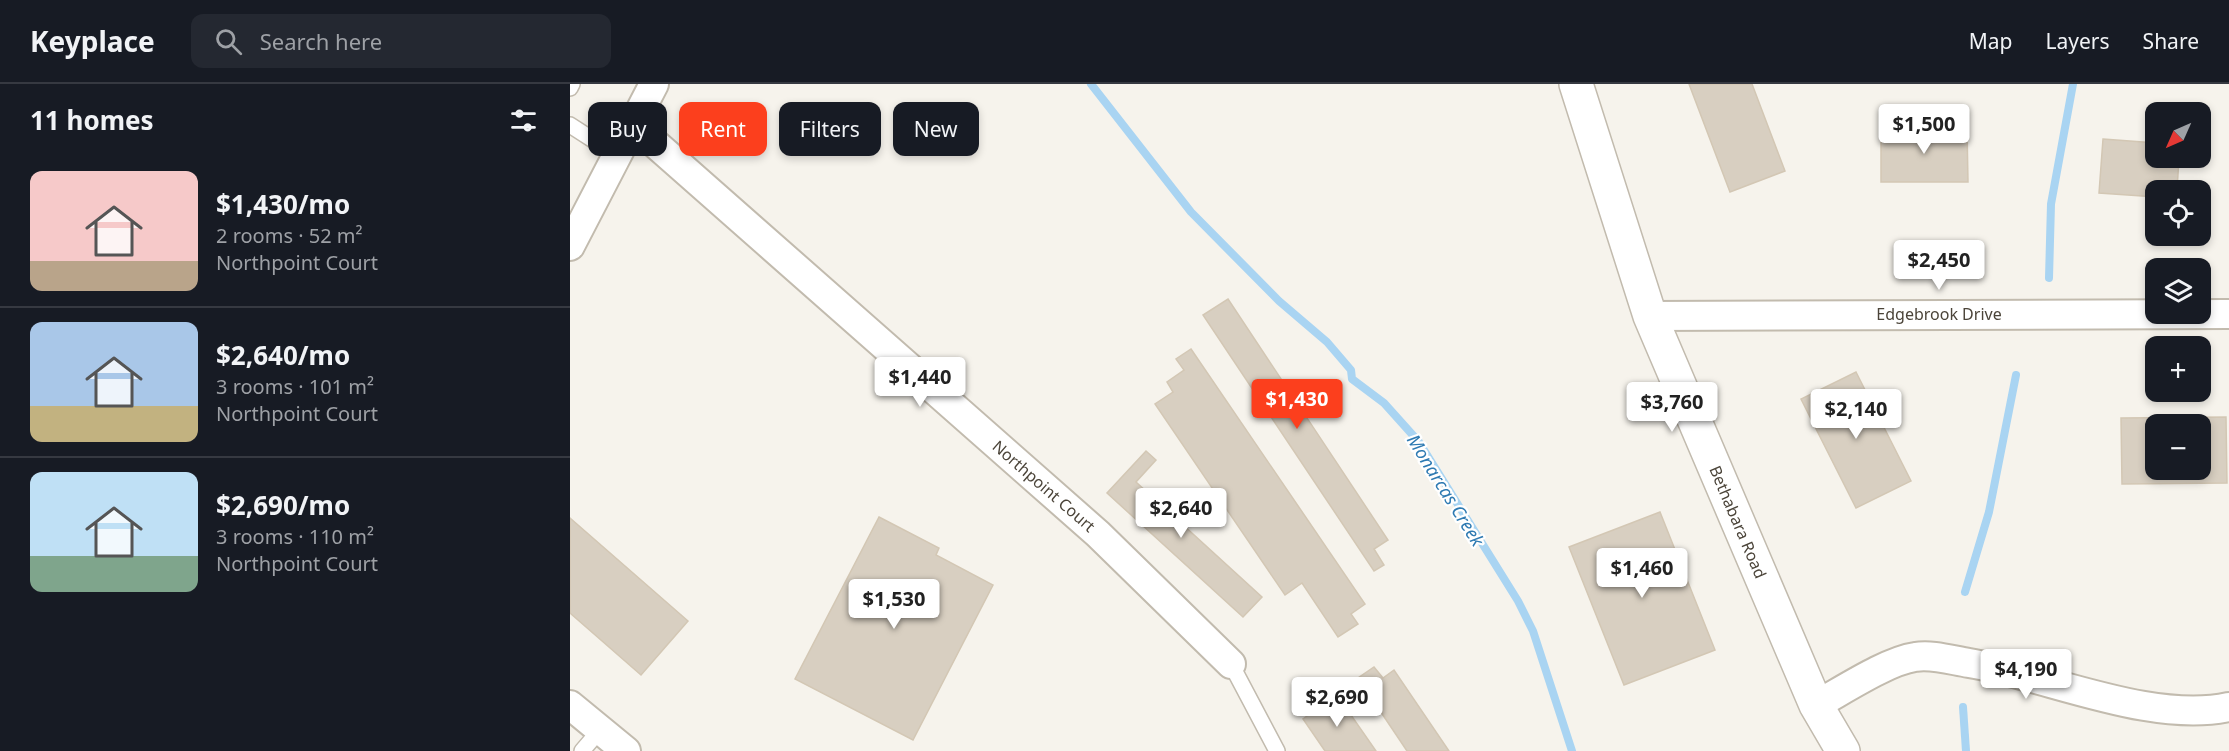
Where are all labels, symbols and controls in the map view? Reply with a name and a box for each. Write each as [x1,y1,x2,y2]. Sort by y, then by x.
search box [191,14,611,68]
text: Keyplace [30,22,155,60]
icon: search [212,25,245,58]
text: Search here [260,26,382,56]
text: Map [1969,27,2013,55]
text: Layers [2046,27,2110,55]
text: Share [2143,27,2199,55]
text: 11 homes [30,102,154,138]
chip: Buy [588,102,667,156]
chip: Rent [679,102,767,156]
chip: Filters [779,102,881,156]
chip: New [893,102,979,156]
north arrow [2145,102,2211,168]
map controls [2145,102,2211,480]
icon: filters [507,104,540,137]
pin: $1,500 [1875,104,1973,155]
text: $1,500 [1893,110,1955,137]
button: locate [2145,180,2211,246]
text: $1,430/mo [216,186,350,222]
icon: home [78,195,150,267]
text: 2 rooms · 52 m² [216,222,363,249]
pin: $2,450 [1890,240,1988,291]
text: $2,450 [1908,246,1970,273]
text: Northpoint Court [216,249,378,276]
button: layers [2145,258,2211,324]
street label: Edgebrook Drive [1876,303,2002,325]
button: + [2145,336,2211,402]
text: $2,640/mo [216,337,350,373]
icon: home [78,346,150,418]
pin: $1,440 [871,357,969,408]
text: $1,440 [889,363,951,390]
text: 3 rooms · 101 m² [216,373,374,400]
pin: $1,430 [1248,379,1346,430]
pin: $3,760 [1623,382,1721,433]
text: $1,430 [1266,385,1328,412]
text: $3,760 [1641,388,1703,415]
pin: $2,140 [1807,389,1905,440]
text: $2,140 [1825,395,1887,422]
text: Northpoint Court [216,400,378,427]
button: − [2145,414,2211,480]
water label: Monarcas Creek [1402,429,1491,551]
street label: Northpoint Court [988,435,1100,537]
street label: Bethabara Road [1704,462,1772,582]
text: $2,690/mo [216,487,350,523]
pin: $2,640 [1132,488,1230,539]
text: $2,640 [1150,494,1212,521]
icon: home [78,496,150,568]
text: 3 rooms · 110 m² [216,523,374,550]
pin: $1,460 [1593,548,1691,599]
text: Northpoint Court [216,550,378,577]
text: $1,460 [1611,554,1673,581]
pin: $1,530 [845,579,943,630]
text: $1,530 [863,585,925,612]
pin: $4,190 [1977,649,2075,700]
text: $4,190 [1995,655,2057,682]
pin: $2,690 [1288,677,1386,728]
text: $2,690 [1306,683,1368,710]

